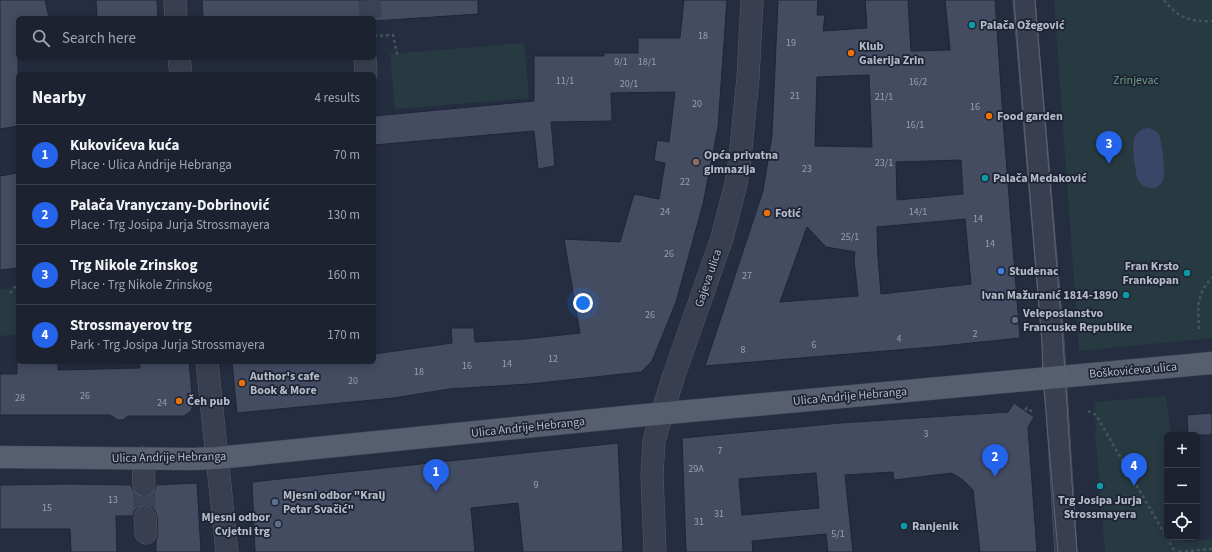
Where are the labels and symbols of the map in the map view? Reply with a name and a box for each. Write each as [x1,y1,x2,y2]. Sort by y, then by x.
place label: Palača Ožegović [980,17,1065,34]
marker: Palača Ožegović [967,20,977,30]
house number: 18 [698,29,708,43]
house number: 19 [786,36,796,50]
place label: Klub Galerija Zrin [859,38,924,69]
marker: Klub Galerija Zrin [846,48,856,58]
house number: 9/1 [614,55,628,69]
house number: 18/1 [638,55,656,69]
park label: Zrinjevac [1113,72,1160,89]
house number: 11/1 [556,74,574,88]
house number: 16/2 [909,75,927,89]
house number: 20/1 [620,77,638,91]
house number: 21 [790,89,800,103]
house number: 21/1 [875,90,893,104]
house number: 20 [692,97,702,111]
house number: 16 [970,100,980,114]
place label: Food garden [997,108,1063,125]
marker: Food garden [984,111,994,121]
house number: 16/1 [906,118,924,132]
pin: 3 [1096,131,1122,164]
place label: Opća privatna gimnazija [704,147,778,178]
house number: 23/1 [875,156,893,170]
marker: Opća privatna gimnazija [691,157,701,167]
house number: 23 [802,162,812,176]
place label: Palača Medaković [993,170,1087,187]
marker: Palača Medaković [980,173,990,183]
house number: 22 [680,175,690,189]
house number: 24 [660,205,670,219]
place label: Fotić [775,205,801,222]
house number: 14/1 [909,205,927,219]
marker: Fotić [762,208,772,218]
house number: 14 [973,212,983,226]
house number: 25/1 [841,230,859,244]
house number: 14 [985,237,995,251]
house number: 26 [664,247,674,261]
street label: Gajeva ulica [691,247,726,309]
place label: Fran Krsto Frankopan [1122,258,1179,289]
place label: Studenac [1009,263,1059,280]
marker: Studenac [996,266,1006,276]
marker: Fran Krsto Frankopan [1182,268,1192,278]
house number: 27 [742,269,752,283]
place label: Ivan Mažuranić 1814-1890 [981,287,1118,304]
marker: Ivan Mažuranić 1814-1890 [1121,290,1131,300]
your location [573,293,593,313]
place label: Veleposlanstvo Francuske Republike [1022,305,1133,336]
house number: 26 [645,308,655,322]
marker: Veleposlanstvo Francuske Republike [1010,315,1020,325]
house number: 2 [973,327,978,341]
house number: 4 [897,332,902,346]
house number: 6 [812,338,817,352]
house number: 8 [741,343,746,357]
house number: 12 [548,352,558,366]
house number: 14 [502,357,512,371]
street label: Boškovićeva ulica [1088,358,1178,383]
house number: 16 [462,359,472,373]
house number: 18 [414,365,424,379]
place label: Author's cafe Book & More [249,368,320,399]
house number: 20 [348,374,358,388]
marker: Author's cafe Book & More [237,378,247,388]
street label: Ulica Andrije Hebranga [792,383,908,410]
house number: 26 [80,389,90,403]
house number: 28 [15,391,25,405]
place label: Čeh pub [187,393,230,410]
house number: 24 [157,396,167,410]
marker: Čeh pub [174,396,184,406]
street label: Ulica Andrije Hebranga [470,413,586,442]
house number: 3 [924,427,929,441]
house number: 7 [718,444,723,458]
pin: 2 [982,444,1008,477]
street label: Ulica Andrije Hebranga [112,448,226,467]
pin: 4 [1121,453,1147,486]
pin: 1 [423,459,449,492]
house number: 29A [688,462,704,476]
house number: 9 [534,478,539,492]
marker: Trg Josipa Jurja Strossmayera [1095,481,1105,491]
place label: Mjesni odbor "Kralj Petar Svačić" [283,487,385,518]
place label: Trg Josipa Jurja Strossmayera [1058,492,1142,523]
house number: 13 [108,493,118,507]
marker: Mjesni odbor "Kralj Petar Svačić" [270,497,280,507]
house number: 15 [42,501,52,515]
house number: 31 [714,507,724,521]
place label: Mjesni odbor Cvjetni trg [202,509,271,540]
house number: 31 [694,515,704,529]
place label: Ranjenik [912,518,959,535]
marker: Mjesni odbor Cvjetni trg [273,519,283,529]
marker: Ranjenik [899,521,909,531]
house number: 5/1 [831,527,845,541]

